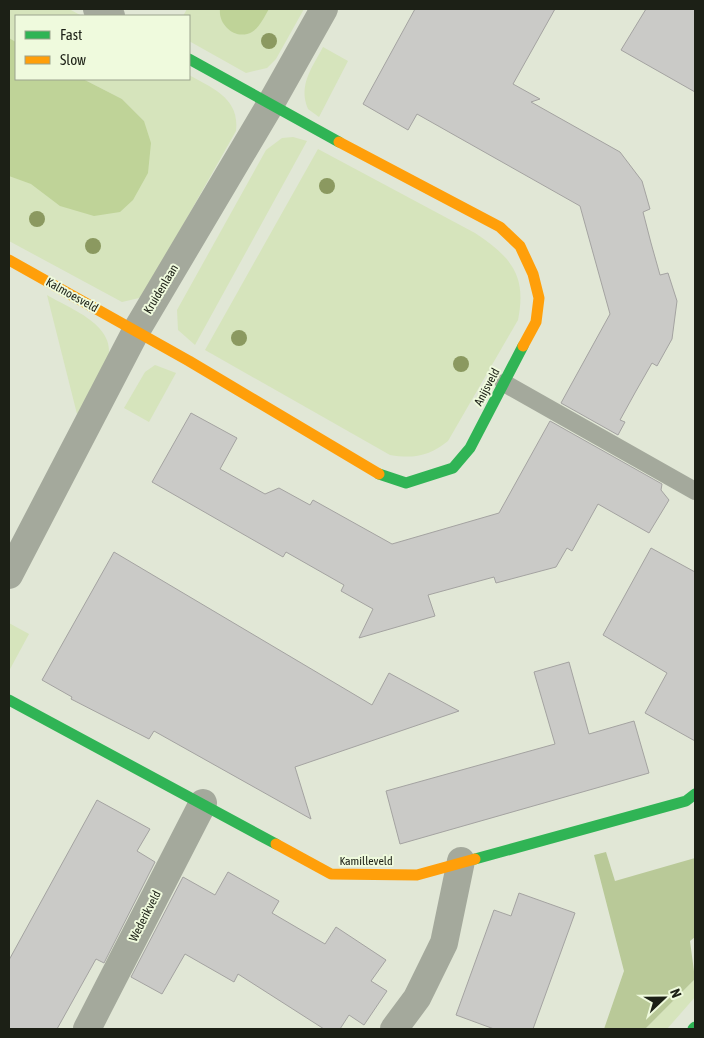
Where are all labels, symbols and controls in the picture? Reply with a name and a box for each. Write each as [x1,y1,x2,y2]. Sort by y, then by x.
legend [15,15,190,80]
text: Fast [60,26,82,43]
text: Slow [60,51,86,68]
street label: Kruidenlaan [141,262,181,316]
street label: Kalmoesveld [44,275,100,315]
street label: Anijsveld [471,366,503,408]
street label: Kamilleveld [339,854,393,868]
street label: Wederikveld [126,888,164,944]
north arrow [639,973,689,1023]
text: N [667,986,685,1000]

